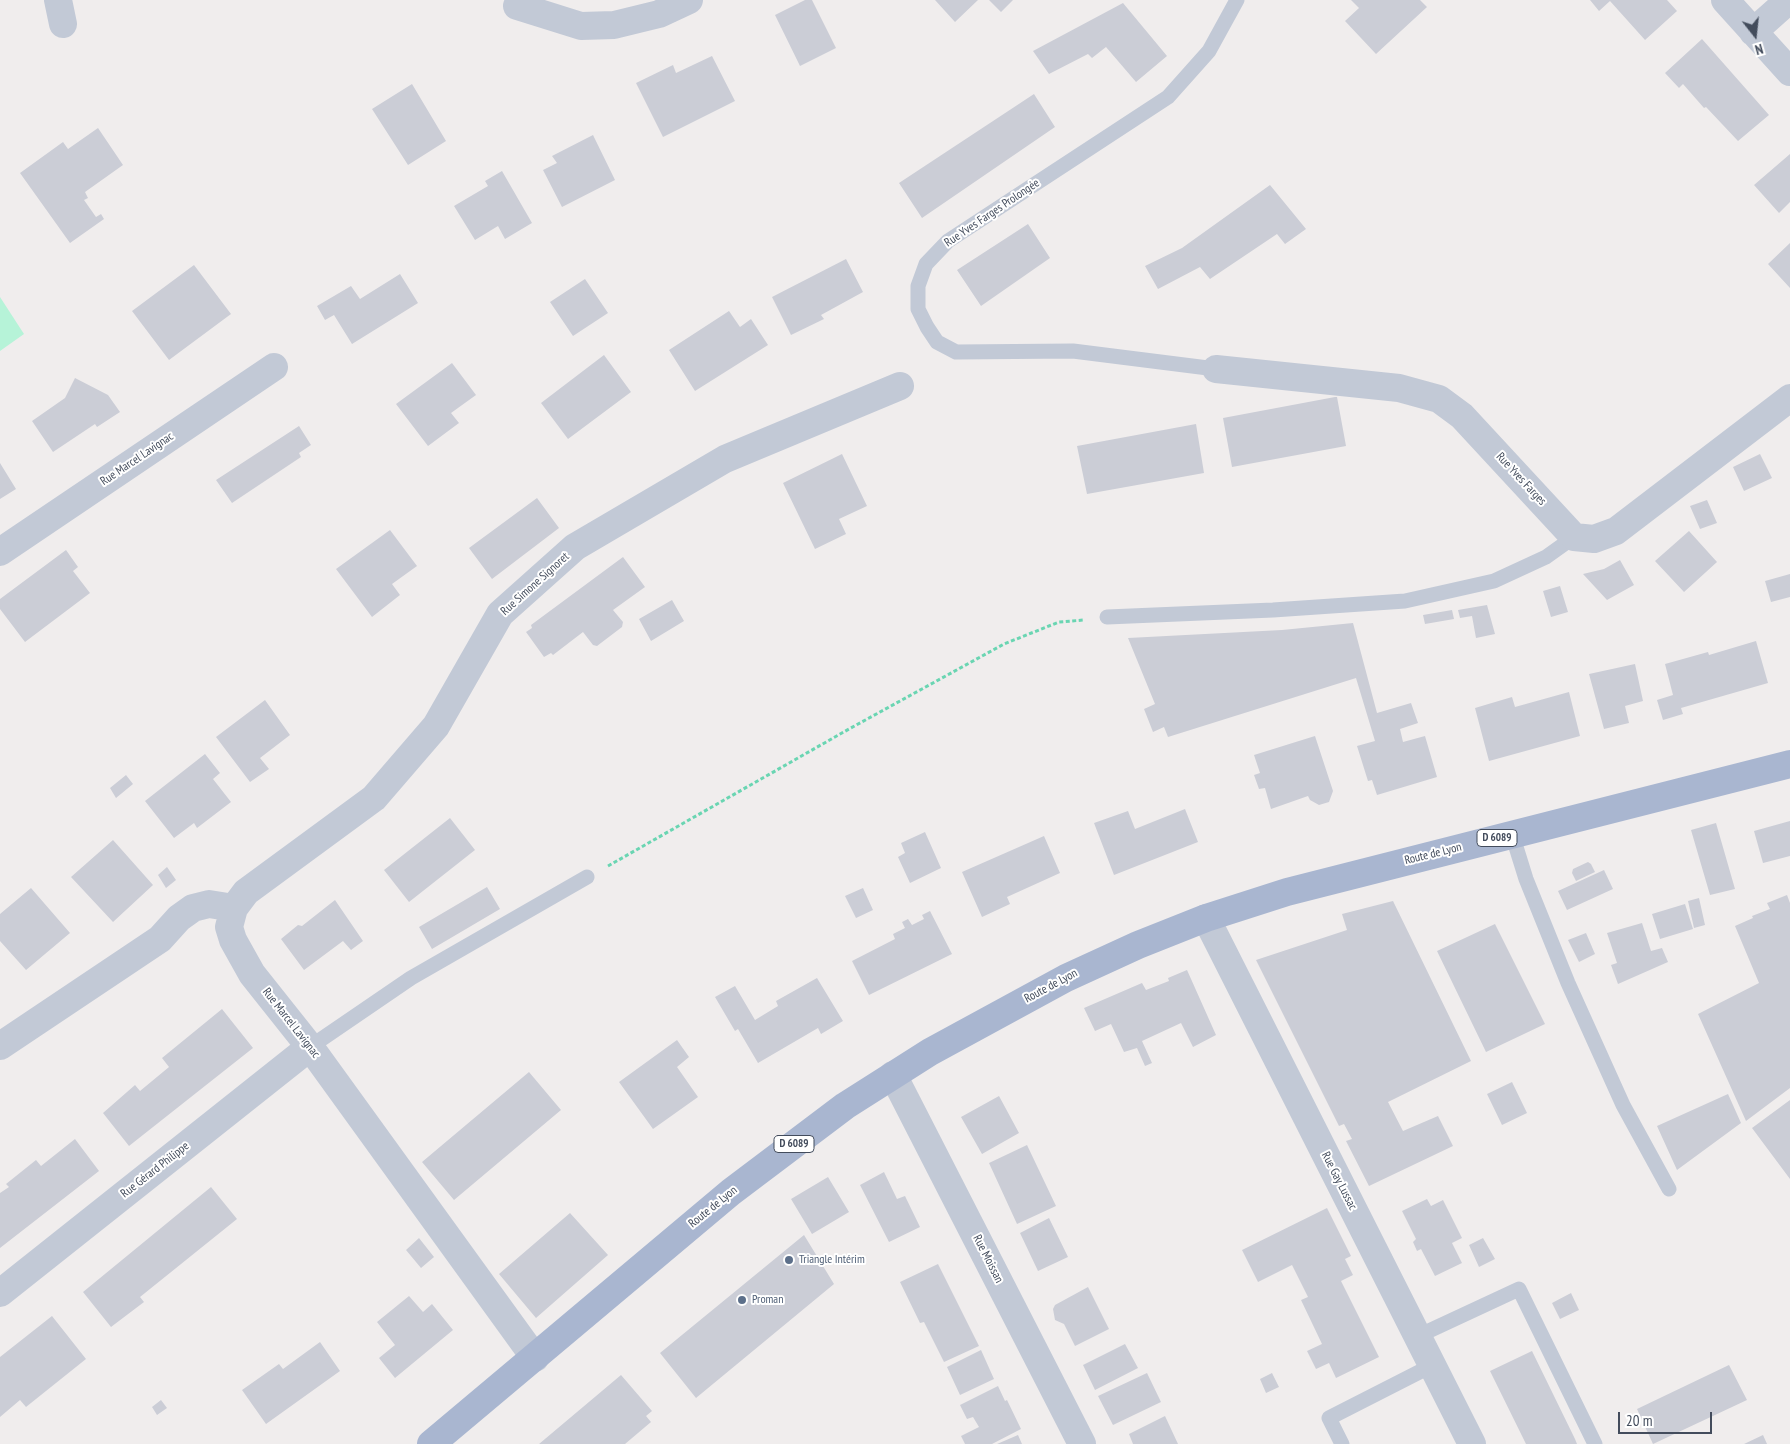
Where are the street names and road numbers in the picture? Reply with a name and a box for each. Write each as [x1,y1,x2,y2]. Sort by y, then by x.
street label: Rue Yves Farges Prolongée [942,176,1042,250]
street label: Rue Marcel Lavignac [98,429,176,489]
street label: Rue Yves Farges [1493,450,1549,508]
street label: Rue Simone Signoret [498,550,572,618]
road number: D 6089 [1477,830,1517,846]
street label: Route de Lyon [1403,840,1463,868]
street label: Route de Lyon [1022,966,1080,1006]
street label: Rue Marcel Lavignac [259,985,323,1061]
road number: D 6089 [774,1136,814,1152]
street label: Rue Gérard Philippe [118,1139,192,1201]
street label: Rue Gay Lussac [1318,1149,1360,1213]
street label: Route de Lyon [686,1183,740,1231]
street label: Rue Moissan [970,1233,1006,1285]

